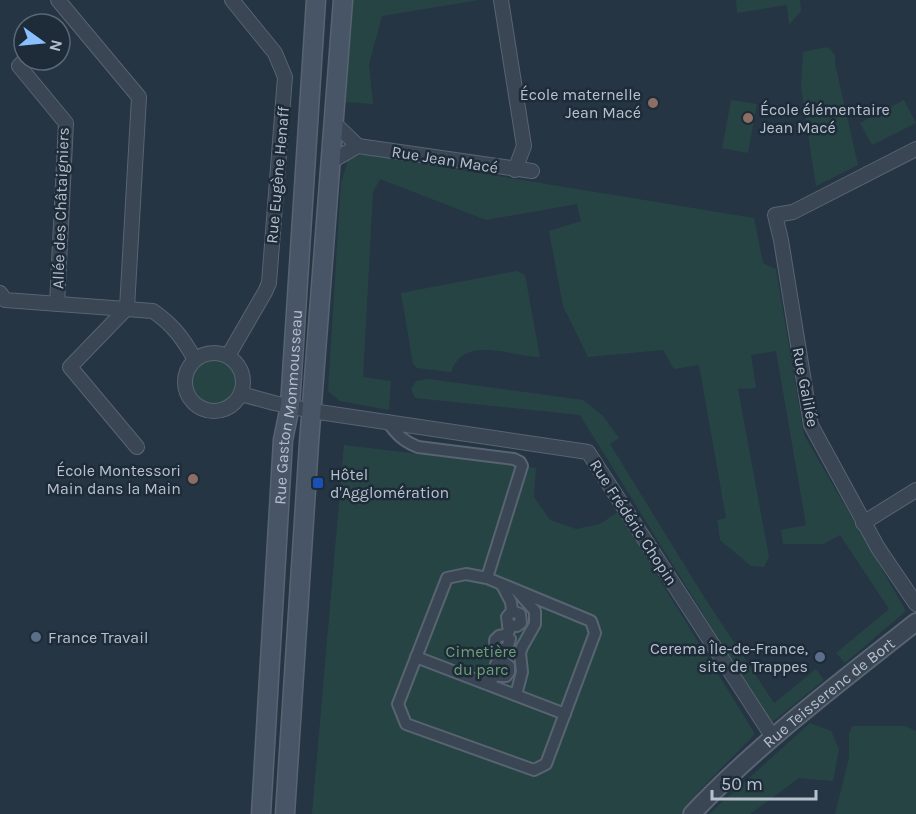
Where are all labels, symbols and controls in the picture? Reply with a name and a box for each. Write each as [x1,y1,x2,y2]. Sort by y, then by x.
north arrow [12,12,72,72]
text: N [45,38,67,54]
place label: École maternelle Jean Macé [520,85,641,122]
marker: École maternelle Jean Macé [646,96,660,110]
place label: École élémentaire Jean Macé [760,100,890,137]
street label: Rue Eugène Henaff [262,105,293,244]
marker: École élémentaire Jean Macé [741,111,755,125]
street label: Allée des Châtaigniers [48,127,73,289]
street label: Rue Jean Macé [390,142,499,177]
street label: Rue Gaston Monmousseau [270,309,306,505]
street label: Rue Galilée [788,346,823,429]
street label: Rue Frédéric Chopin [586,456,681,589]
place label: École Montessori Main dans la Main [46,461,181,498]
place label: Hôtel d'Agglomération [330,465,449,502]
marker: École Montessori Main dans la Main [186,472,200,486]
marker: Hôtel d'Agglomération [311,476,325,490]
place label: France Travail [48,628,148,647]
marker: France Travail [29,630,43,644]
street label: Rue Teisserenc de Bort [759,634,898,752]
place label: Cerema Île-de-France, site de Trappes [650,639,808,676]
park label: Cimetière du parc [446,642,516,679]
marker: Cerema Île-de-France, site de Trappes [813,650,827,664]
scale bar [712,763,816,801]
text: 50 m [721,773,763,795]

